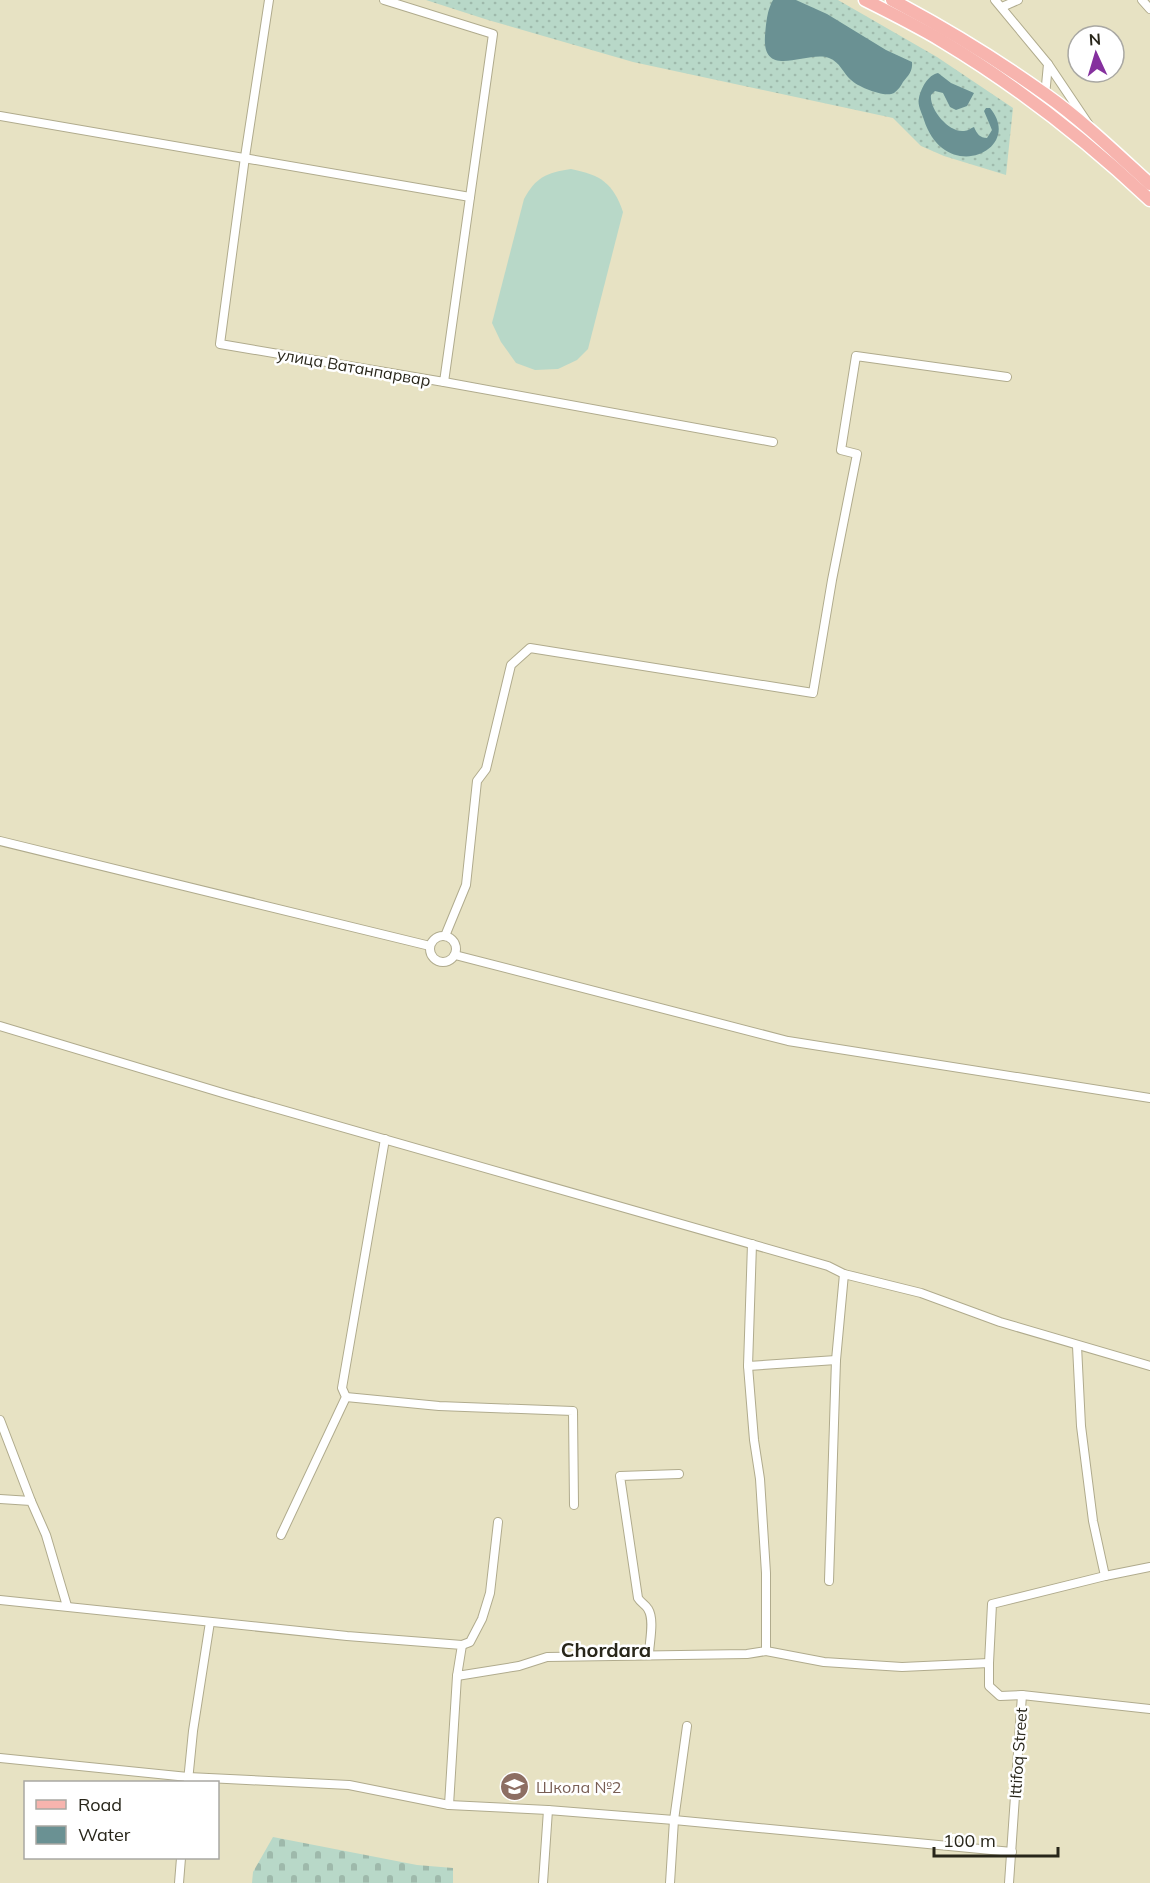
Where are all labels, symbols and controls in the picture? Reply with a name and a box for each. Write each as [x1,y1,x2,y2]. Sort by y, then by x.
north arrow [1066,24,1126,84]
text: N [1088,29,1102,49]
street label: улица Ватанпарвар [276,344,432,390]
district label: Chordara [561,1637,651,1662]
street label: Ittifoq Street [1005,1706,1031,1799]
school or university icon: Школа №2 [499,1771,531,1803]
place label: Школа №2 [536,1777,621,1797]
legend [24,1781,219,1859]
text: Road [78,1793,122,1816]
scale bar [934,1820,1058,1858]
text: Water [78,1823,131,1846]
text: 100 m [943,1829,996,1852]

